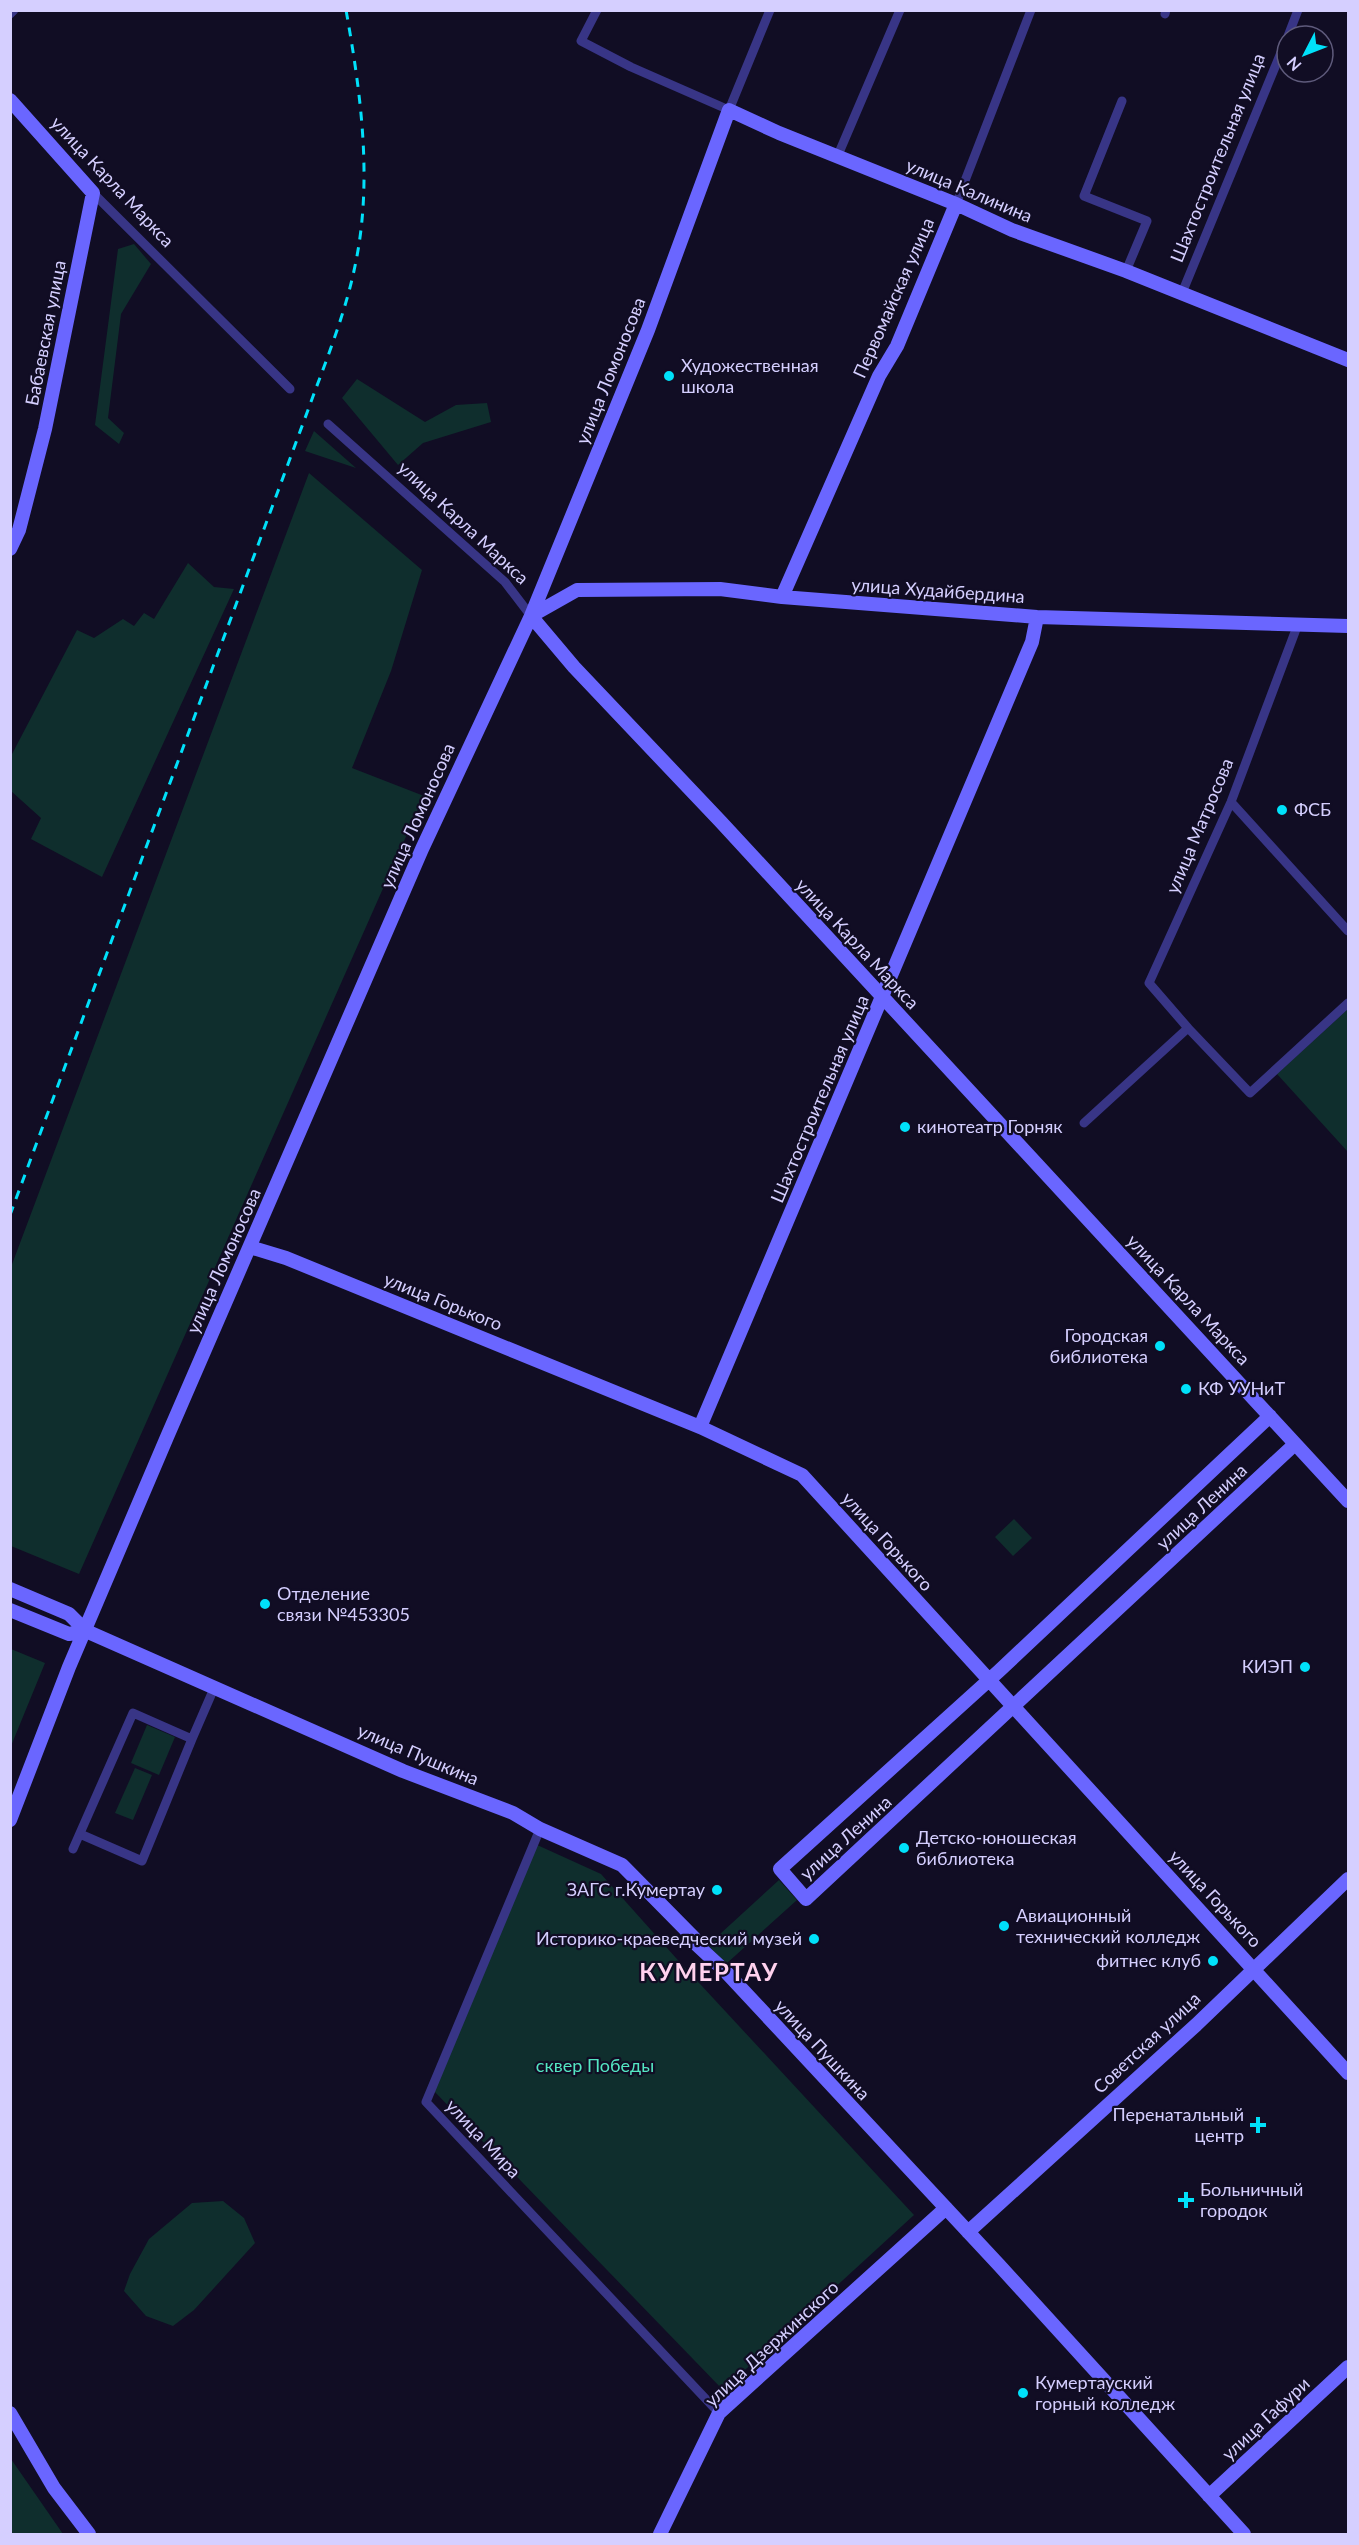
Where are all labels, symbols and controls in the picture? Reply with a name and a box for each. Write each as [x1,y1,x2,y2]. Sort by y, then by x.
north arrow [1275,24,1335,84]
street label: Шахтостроительная улица [1165,50,1269,265]
text: N [1282,53,1305,75]
street label: улица Карла Маркса [47,111,179,251]
street label: улица Калинина [903,154,1036,227]
street label: Первомайская улица [848,214,938,381]
street label: Бабаевская улица [20,258,70,407]
street label: улица Ломоносова [571,294,650,447]
place label: Художественная школа [681,354,819,397]
marker: Художественная школа [662,369,676,383]
street label: улица Карла Маркса [394,456,534,588]
street label: улица Худайбердина [851,573,1026,607]
street label: улица Ломоносова [375,740,459,892]
street label: улица Матросова [1161,755,1238,897]
place label: ФСБ [1294,798,1331,820]
marker: ФСБ [1275,803,1289,817]
street label: улица Карла Маркса [792,873,924,1013]
street label: Шахтостроительная улица [765,991,873,1206]
place label: кинотеатр Горняк [917,1115,1063,1137]
marker: кинотеатр Горняк [898,1120,912,1134]
street label: улица Ломоносова [181,1185,265,1337]
street label: улица Карла Маркса [1123,1229,1255,1369]
street label: улица Горького [381,1267,506,1335]
place label: Городская библиотека [1050,1324,1148,1367]
marker: Городская библиотека [1153,1339,1167,1353]
place label: КФ УУНиТ [1198,1377,1285,1399]
marker: КФ УУНиТ [1179,1382,1193,1396]
street label: улица Ленина [1152,1459,1251,1554]
street label: улица Горького [838,1487,938,1595]
place label: Отделение связи №453305 [277,1582,410,1625]
marker: Отделение связи №453305 [258,1597,272,1611]
place label: КИЭП [1242,1655,1293,1677]
marker: КИЭП [1298,1660,1312,1674]
street label: улица Пушкина [354,1719,482,1790]
street label: улица Ленина [795,1790,896,1884]
place label: Детско-юношеская библиотека [916,1826,1077,1869]
marker: Детско-юношеская библиотека [897,1841,911,1855]
street label: улица Горького [1165,1845,1267,1952]
place label: ЗАГС г.Кумертау [567,1878,706,1900]
marker: ЗАГС г.Кумертау [710,1883,724,1897]
place label: Авиационный технический колледж [1016,1904,1200,1947]
marker: Авиационный технический колледж [997,1919,1011,1933]
place label: Историко-краеведческий музей [536,1927,802,1949]
marker: Историко-краеведческий музей [807,1932,821,1946]
place label: фитнес клуб [1096,1949,1201,1971]
marker: фитнес клуб [1206,1954,1220,1968]
district label: КУМЕРТАУ [639,1957,779,1986]
street label: Советская улица [1088,1987,1205,2098]
street label: улица Пушкина [770,1994,875,2104]
park label: сквер Победы [536,2054,654,2076]
street label: улица Мира [442,2094,526,2182]
place label: Перенатальный центр [1113,2103,1244,2146]
marker: Перенатальный центр [1249,2116,1267,2134]
place label: Больничный городок [1200,2178,1303,2221]
marker: Больничный городок [1177,2191,1195,2209]
street label: улица Дзержинского [700,2276,843,2411]
place label: Кумертауский горный колледж [1035,2371,1175,2414]
street label: улица Гафури [1217,2372,1314,2464]
marker: Кумертауский горный колледж [1016,2386,1030,2400]

